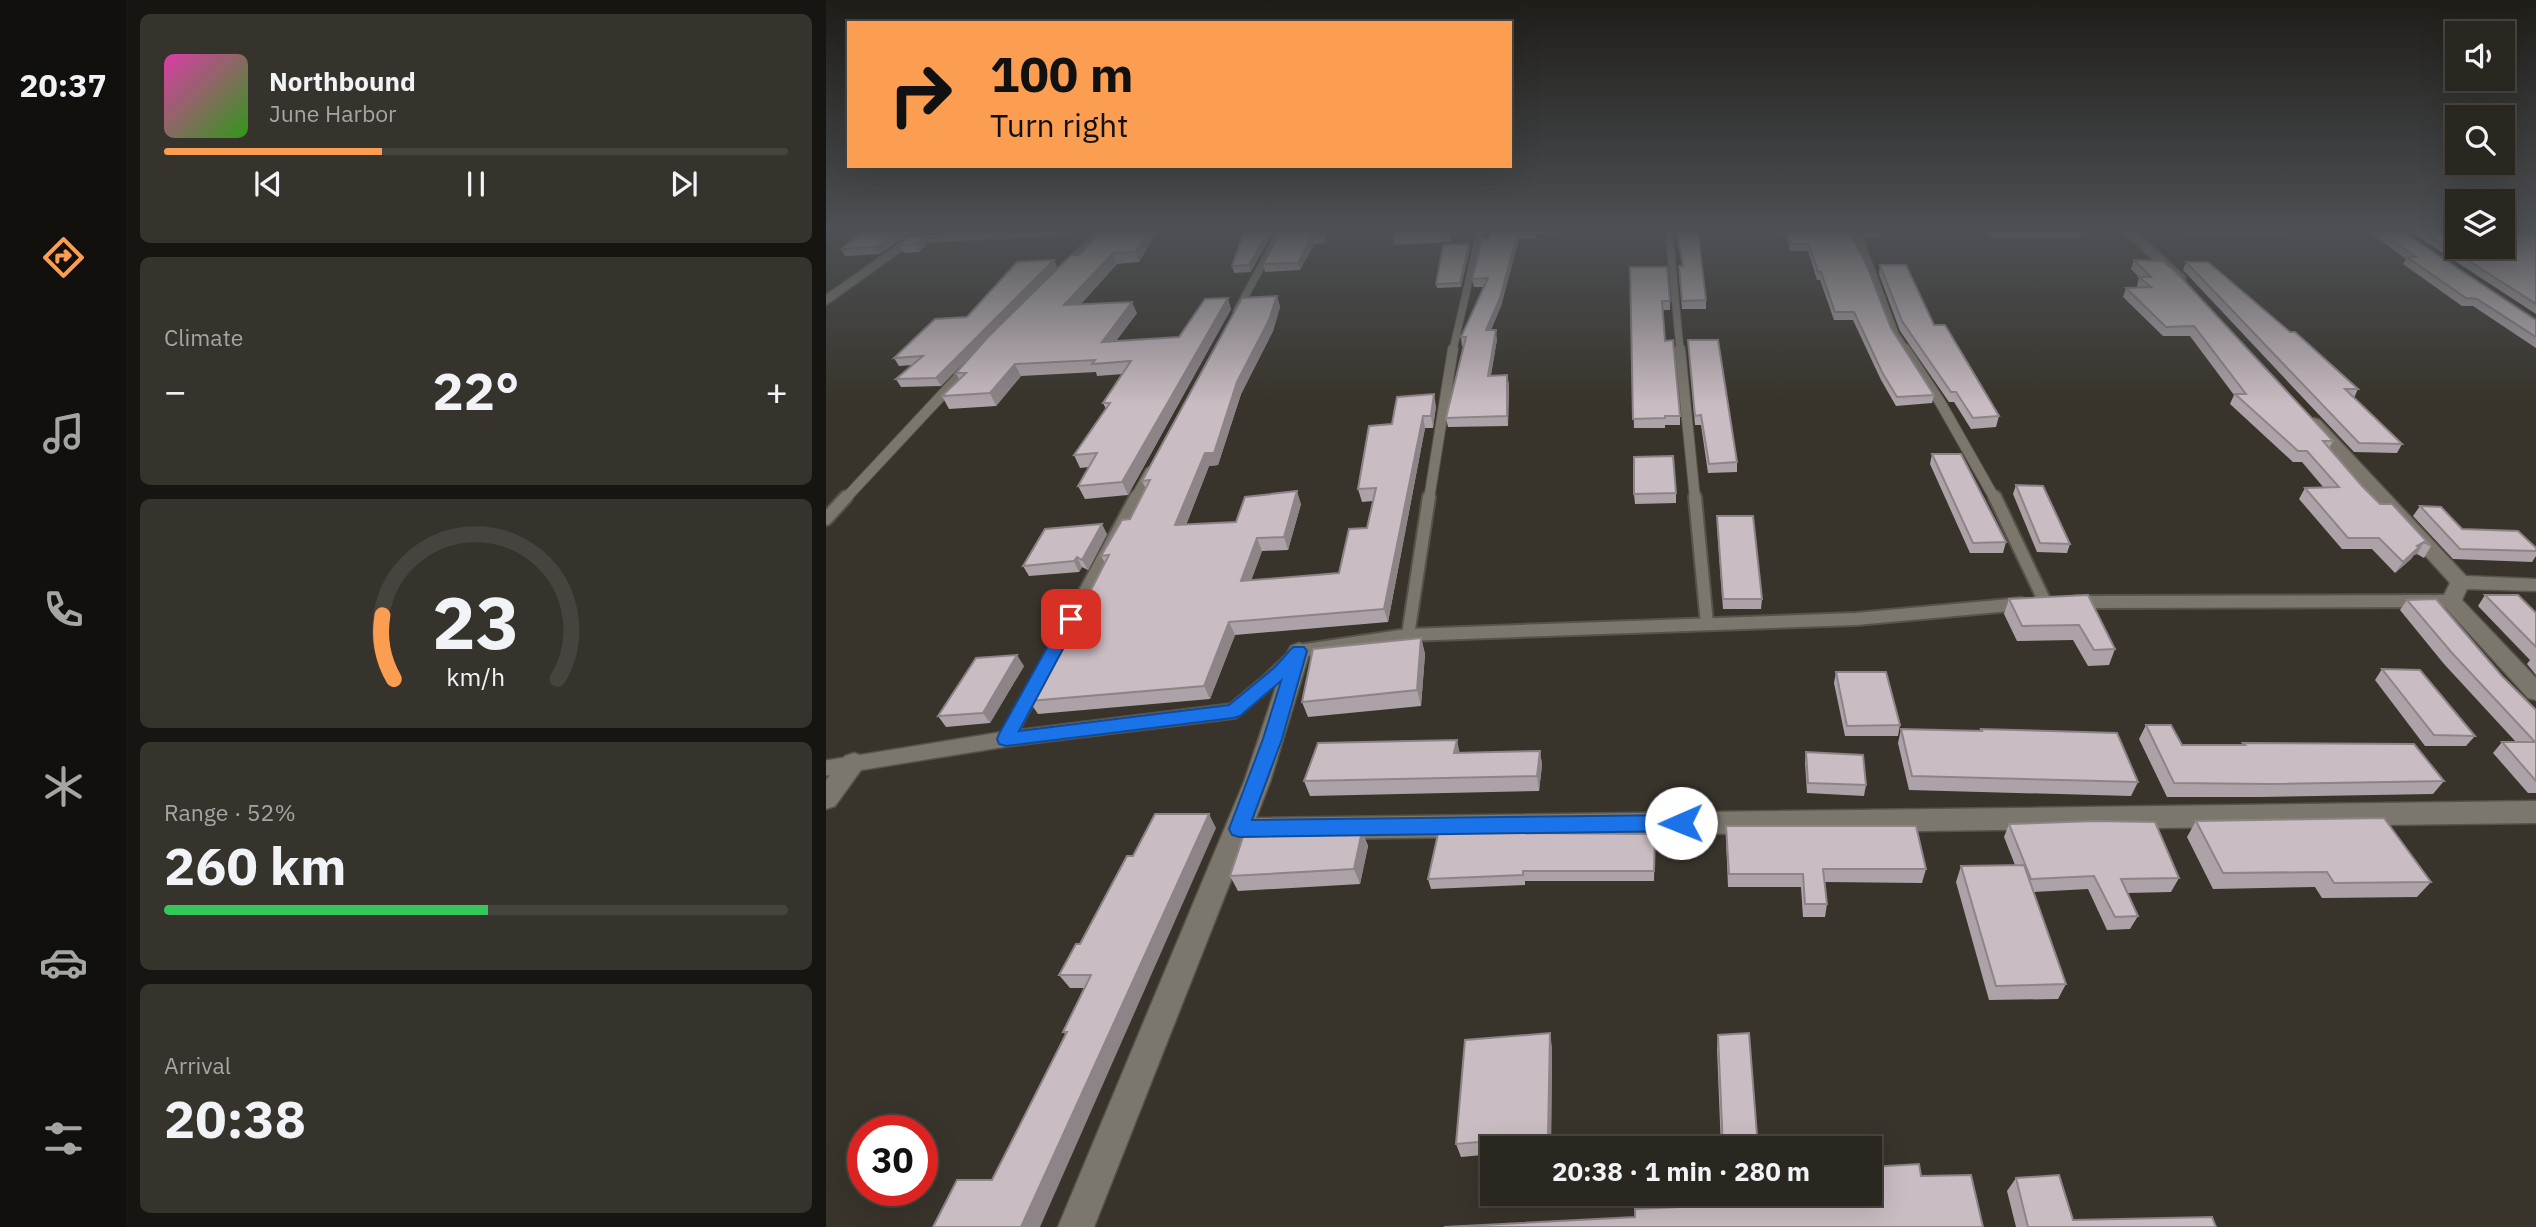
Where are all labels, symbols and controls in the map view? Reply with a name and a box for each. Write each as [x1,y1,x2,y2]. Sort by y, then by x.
map controls [2445,21,2515,259]
button: sound [2445,21,2515,91]
text: 100 m [990,42,1134,105]
icon: right [875,49,966,140]
text: 20:37 [19,64,107,106]
text: Northbound [269,64,416,98]
text: June Harbor [269,98,397,128]
text: Turn right [990,104,1128,146]
button: search [2445,105,2515,175]
icon: previous [249,165,287,203]
icon: pause [457,165,495,203]
icon: next [665,165,703,203]
button: layers [2445,189,2515,259]
icon: directions [39,233,88,282]
text: Climate [164,322,243,352]
text: 22° [433,357,519,424]
text: − [164,366,187,415]
text: + [765,366,788,415]
icon: music [39,409,88,458]
text: 23 [432,575,520,670]
icon: phone [39,585,88,634]
pin [1041,589,1101,649]
icon: arrive [1052,600,1090,638]
text: km/h [447,660,505,693]
icon: climate [39,762,88,811]
position arrow [1644,786,1718,860]
text: Range · 52% [164,797,296,827]
text: 260 km [164,832,346,899]
icon: car [39,938,88,987]
text: Arrival [164,1050,231,1080]
text: 20:38 [164,1085,306,1152]
icon: filters [39,1114,88,1163]
speed limit sign: 30 [847,1115,938,1206]
text: 20:38 · 1 min · 280 m [1552,1154,1810,1188]

